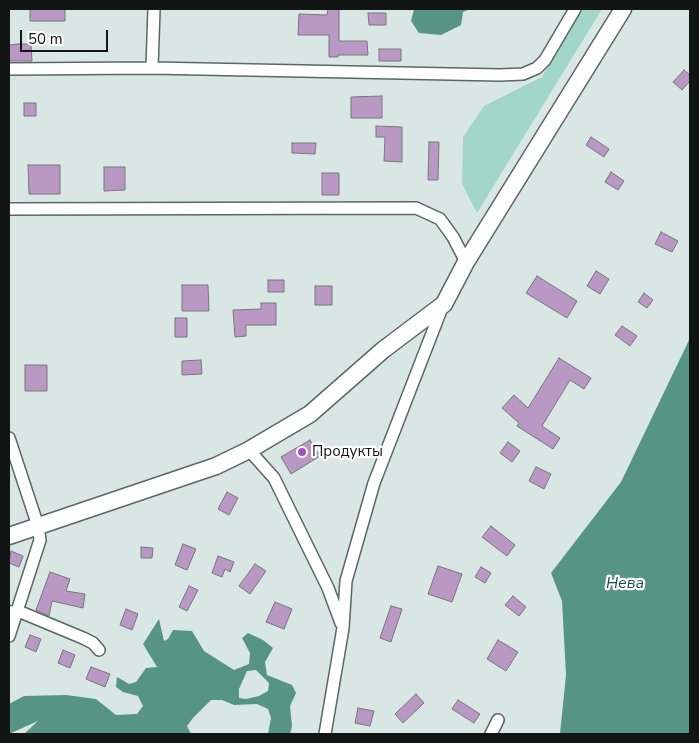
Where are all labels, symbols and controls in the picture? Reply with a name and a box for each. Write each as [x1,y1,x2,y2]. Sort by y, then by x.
scale bar [22,20,110,52]
text: 50 m [28,29,63,49]
place label: Продукты [312,443,383,461]
marker: Продукты [296,446,308,458]
water label: Нева [606,574,644,594]

